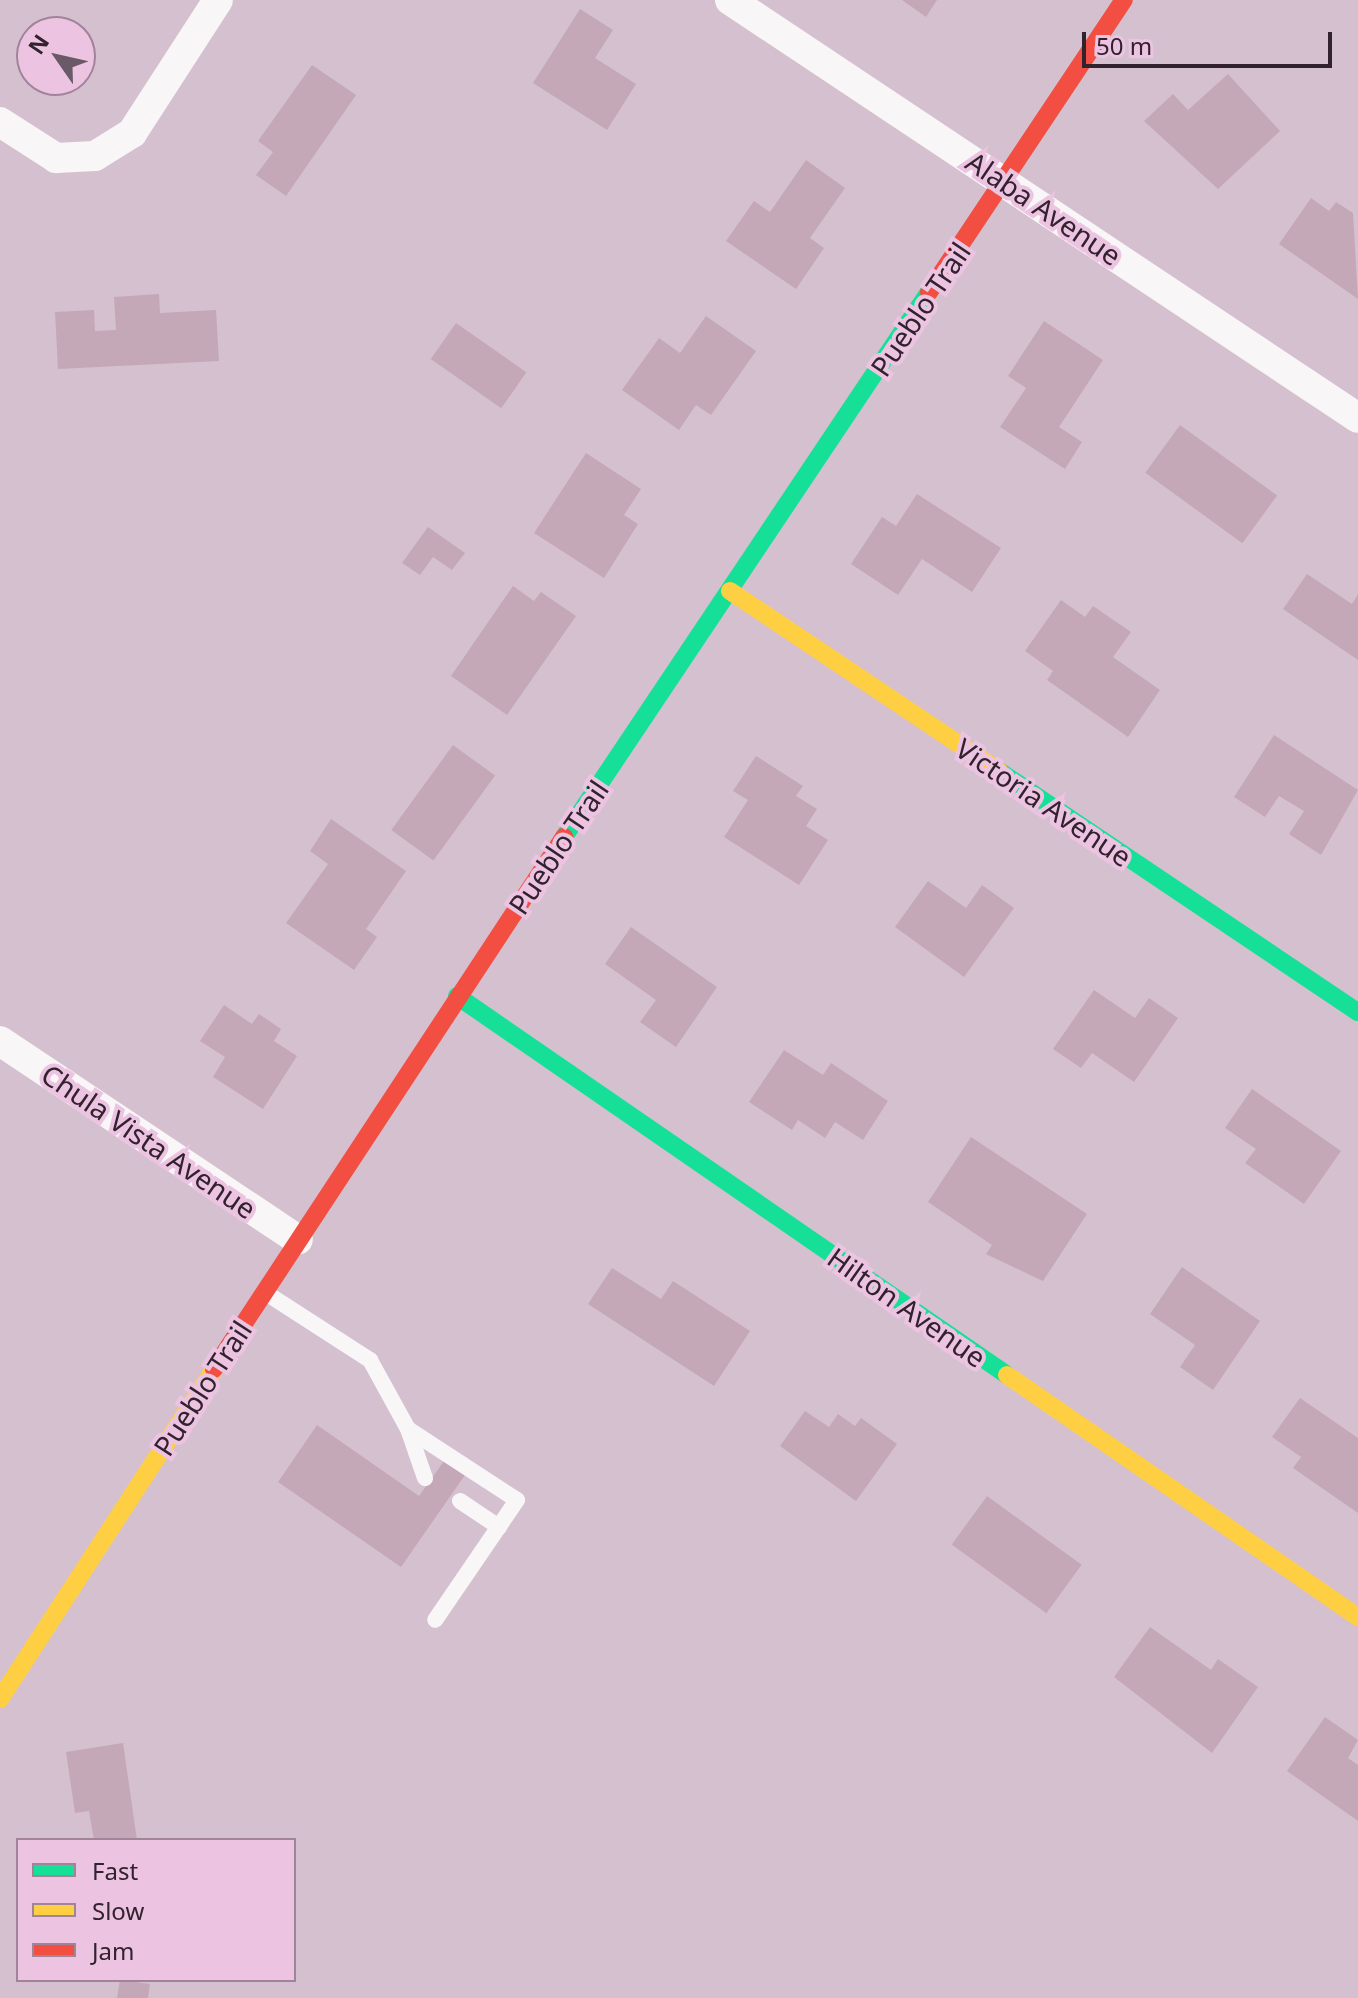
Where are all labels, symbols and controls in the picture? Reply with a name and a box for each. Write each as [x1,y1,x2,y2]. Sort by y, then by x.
north arrow [16,16,96,96]
scale bar [1086,16,1336,66]
text: N [20,28,55,60]
text: 50 m [1096,29,1152,62]
street label: Alaba Avenue [960,144,1128,272]
street label: Pueblo Trail [863,236,977,382]
street label: Victoria Avenue [950,731,1138,873]
street label: Pueblo Trail [501,774,615,920]
street label: Chula Vista Avenue [35,1057,263,1225]
street label: Hilton Avenue [822,1240,992,1374]
street label: Pueblo Trail [146,1314,258,1462]
legend [16,1838,296,1982]
text: Fast [92,1854,138,1887]
text: Slow [92,1894,144,1927]
text: Jam [92,1934,134,1967]

